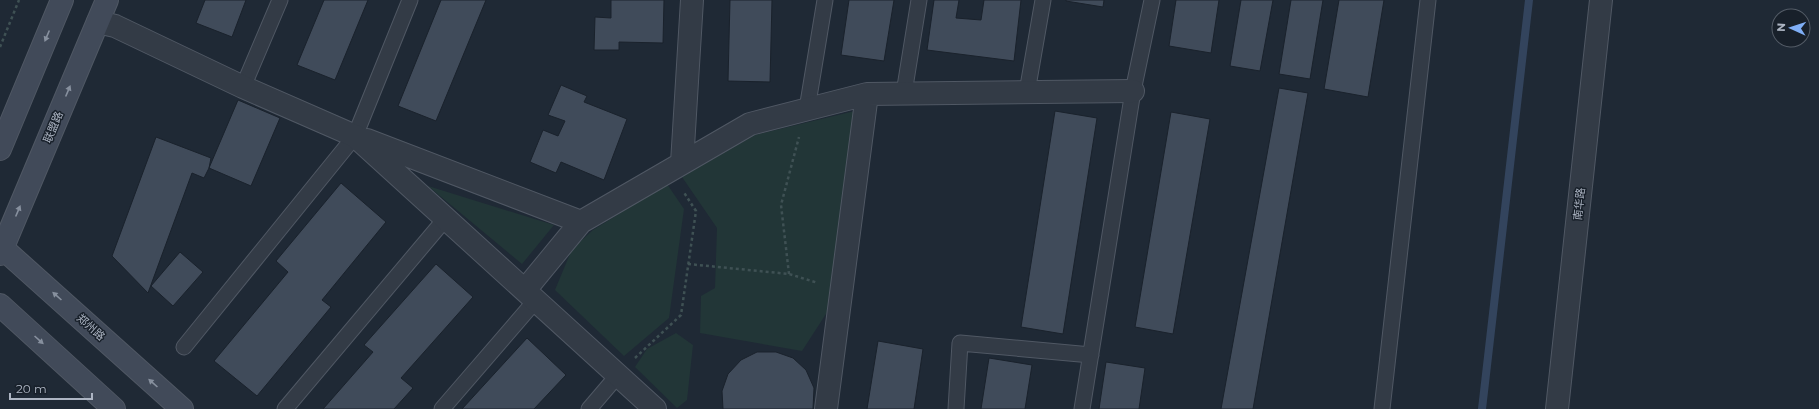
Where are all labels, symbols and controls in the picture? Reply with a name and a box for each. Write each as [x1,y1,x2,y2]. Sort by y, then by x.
north arrow [1771,8,1811,48]
text: N [1774,23,1788,32]
one-way arrow [43,30,50,42]
one-way arrow [66,85,72,97]
street label: 联盟路 [40,109,66,145]
street label: 南华路 [1570,187,1588,221]
one-way arrow [15,206,21,217]
one-way arrow [52,292,61,301]
street label: 郑州路 [74,311,108,343]
one-way arrow [34,336,44,345]
scale bar [10,375,92,401]
one-way arrow [148,378,158,388]
text: 20 m [16,381,47,396]

